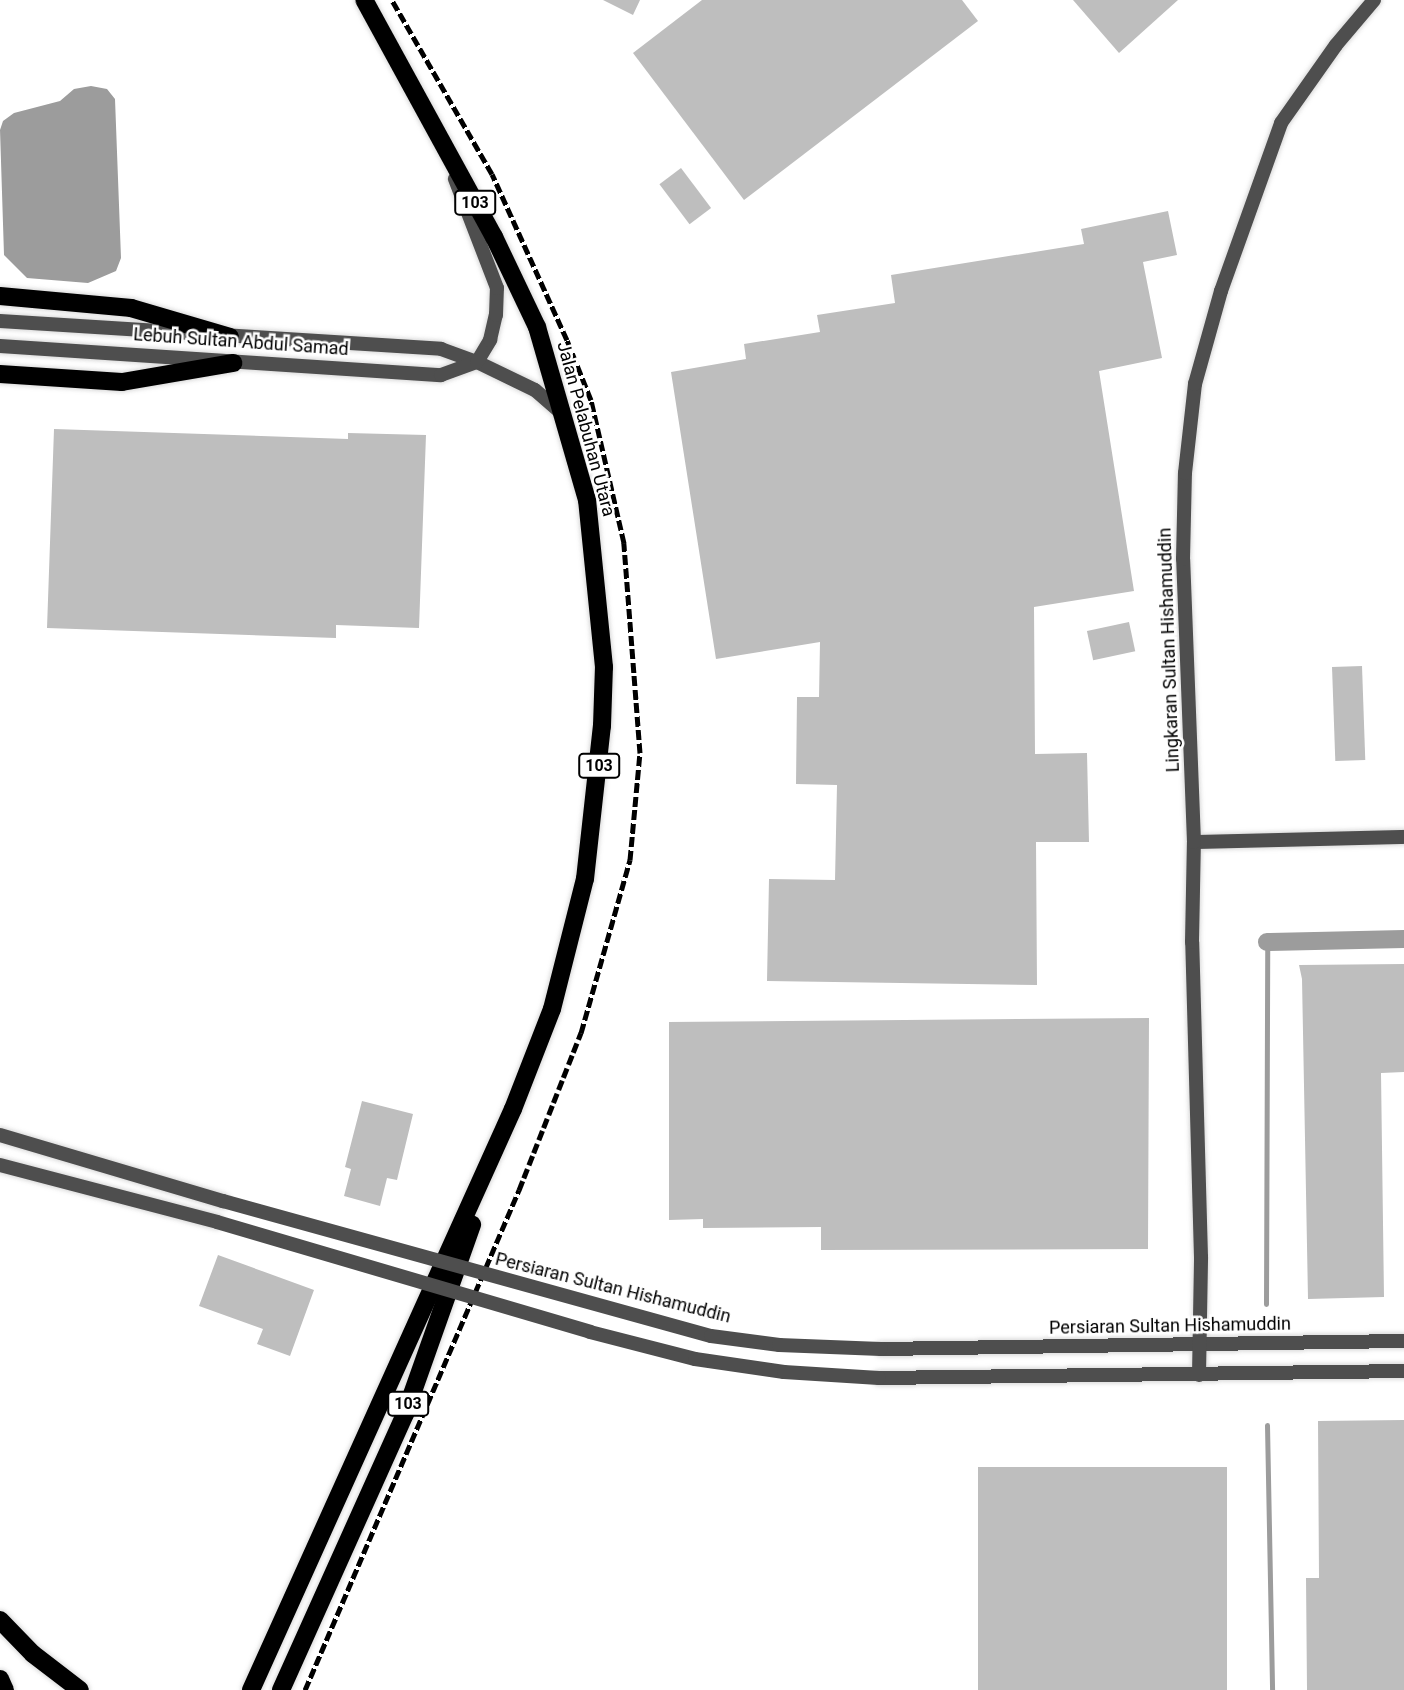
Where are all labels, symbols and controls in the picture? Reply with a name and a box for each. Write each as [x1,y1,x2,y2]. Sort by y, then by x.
road number: 103 [454,190,496,216]
street label: Lebuh Sultan Abdul Samad [133,324,349,360]
street label: Jalan Pelabuhan Utara [552,339,620,519]
street label: Lingkaran Sultan Hishamuddin [1154,527,1184,773]
road number: 103 [578,754,620,778]
street label: Persiaran Sultan Hishamuddin [493,1248,733,1328]
street label: Persiaran Sultan Hishamuddin [1049,1313,1291,1339]
road number: 103 [387,1392,429,1416]

